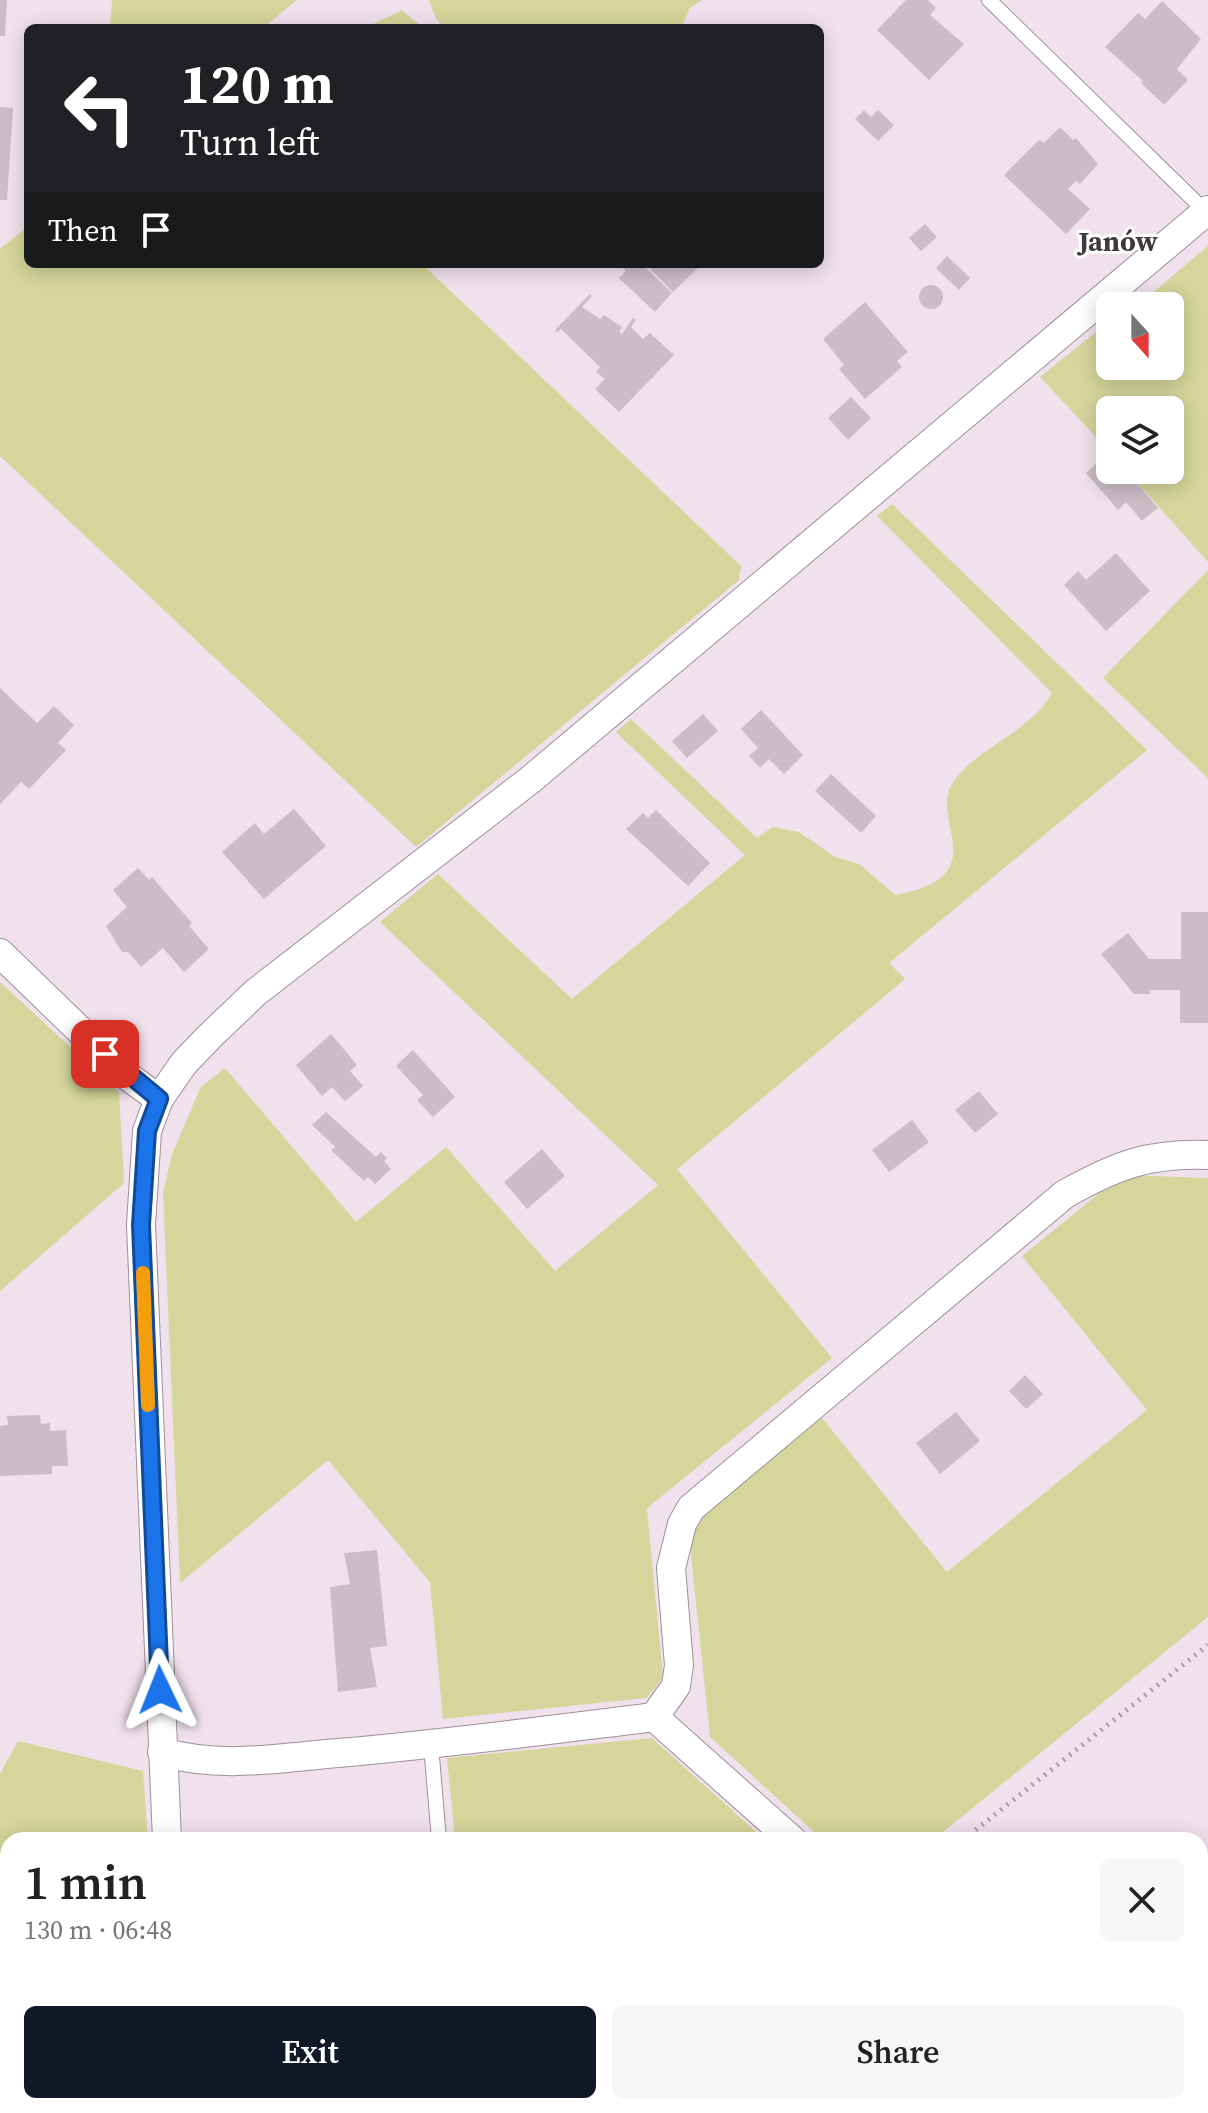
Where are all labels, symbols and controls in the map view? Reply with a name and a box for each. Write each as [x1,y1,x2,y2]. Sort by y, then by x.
text: 120 m [180,45,334,122]
icon: left [48,56,152,160]
text: Turn left [180,118,319,167]
icon: arrive [134,208,178,252]
text: Then [48,210,118,251]
district label: Janów [1076,222,1158,260]
north arrow [1096,292,1184,380]
map controls [1096,292,1184,484]
button: layers [1096,396,1184,484]
pin [71,1020,139,1088]
icon: arrive [83,1032,127,1076]
position arrow [118,1648,202,1732]
text: 1 min [24,1849,147,1915]
button: close [1100,1858,1184,1942]
text: 130 m · 06:48 [24,1912,172,1948]
button: Exit [24,2006,596,2098]
button: Share [612,2006,1184,2098]

